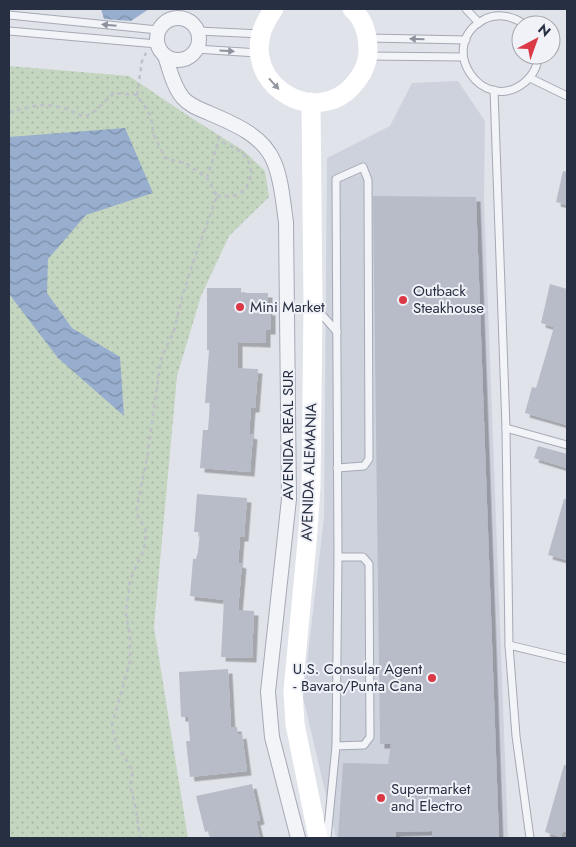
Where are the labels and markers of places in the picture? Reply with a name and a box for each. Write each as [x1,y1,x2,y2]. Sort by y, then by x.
place label: Outback Steakhouse [413,280,484,319]
marker: Outback Steakhouse [397,294,409,306]
place label: Mini Market [250,296,325,318]
marker: Mini Market [234,301,246,313]
place label: U.S. Consular Agent - Bavaro/Punta Cana [293,658,422,697]
marker: U.S. Consular Agent - Bavaro/Punta Cana [426,672,438,684]
place label: Supermarket and Electro [391,778,471,817]
marker: Supermarket and Electro [375,792,387,804]

